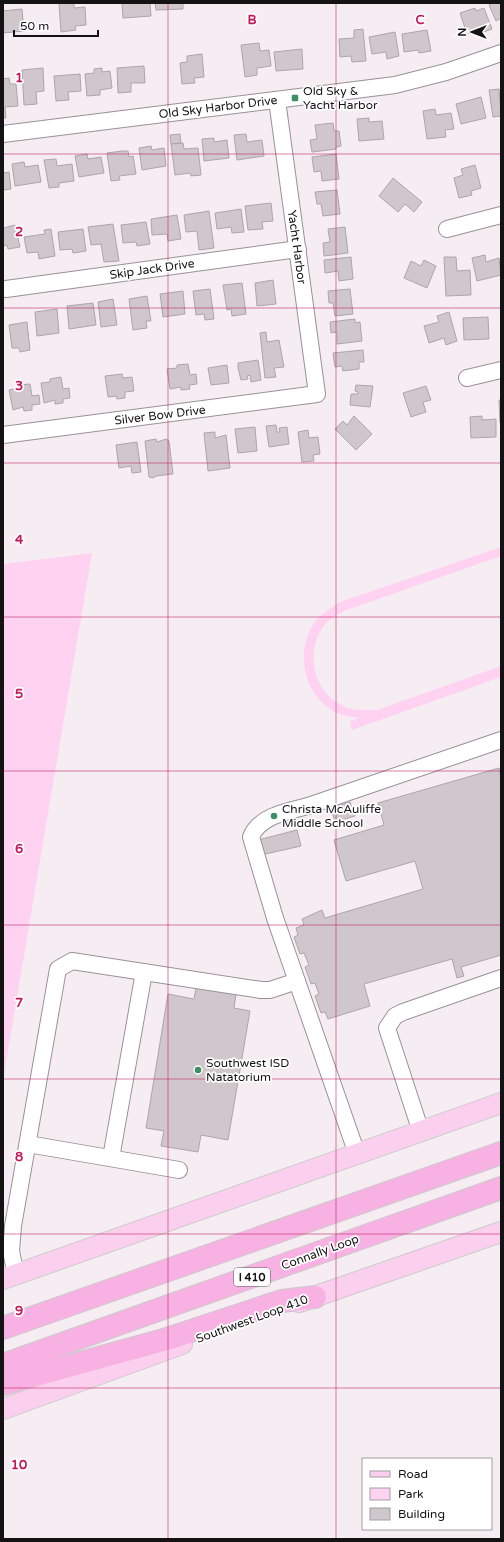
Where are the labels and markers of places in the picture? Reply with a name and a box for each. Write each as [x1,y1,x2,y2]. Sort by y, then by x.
place label: Old Sky & Yacht Harbor [303,84,378,112]
marker: Old Sky & Yacht Harbor [290,93,300,103]
place label: Christa McAuliffe Middle School [282,802,381,830]
marker: Christa McAuliffe Middle School [269,811,279,821]
place label: Southwest ISD Natatorium [206,1056,289,1084]
marker: Southwest ISD Natatorium [193,1065,203,1075]

